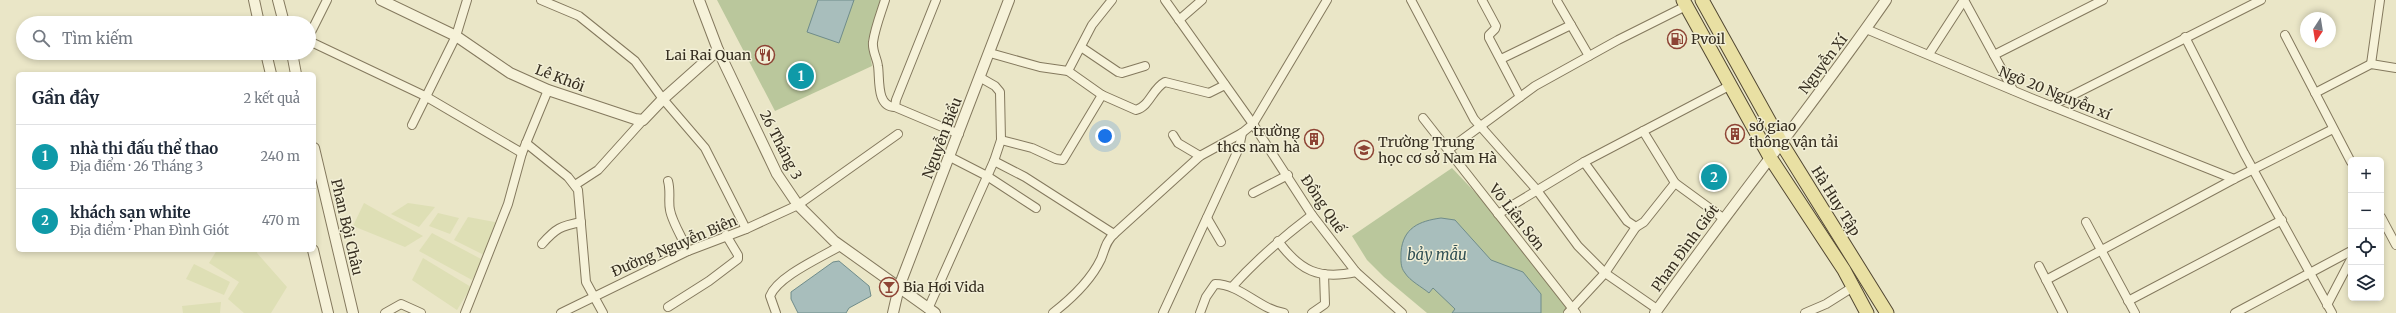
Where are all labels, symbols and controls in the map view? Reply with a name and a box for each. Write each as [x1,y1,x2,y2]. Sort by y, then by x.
north arrow [2300,12,2336,48]
search box [16,16,316,60]
icon: search [30,27,52,49]
fuel station icon: Pvoil [1666,28,1688,50]
text: Tìm kiếm [62,29,133,48]
place label: Pvoil [1691,30,1726,48]
street label: Nguyễn Xí [1795,30,1852,97]
restaurant icon: Lai Rai Quan [754,44,776,66]
place label: Lai Rai Quan [665,46,751,64]
street label: Lê Khôi [533,60,588,96]
pin: 1 [788,61,814,91]
street label: Ngõ 20 Nguyễn xí [1996,62,2114,124]
text: Gần đây [32,87,99,109]
text: 2 kết quả [244,90,300,107]
street label: Nguyễn Biểu [918,95,966,181]
street label: 26 Tháng 3 [756,107,806,183]
place label: sở giao thông vận tải [1749,117,1839,151]
place label: trường thcs nam hà [1217,122,1301,156]
building icon: sở giao thông vận tải [1724,123,1746,145]
your location [1095,126,1115,146]
building icon: trường thcs nam hà [1303,128,1325,150]
place label: Trường Trung học cơ sở Nam Hà [1378,133,1498,167]
text: nhà thi đấu thể thao [70,139,218,158]
school or university icon: Trường Trung học cơ sở Nam Hà [1353,139,1375,161]
text: 1 [42,148,48,165]
text: 240 m [260,148,300,165]
map controls [2348,157,2384,301]
button: + [2348,157,2384,193]
text: Địa điểm · 26 Tháng 3 [70,158,203,175]
pin: 2 [1701,162,1727,192]
street label: Hà Huy Tập [1808,163,1865,239]
street label: Đồng Quế [1297,171,1350,238]
street label: Phan Bội Châu [327,177,367,277]
street label: Võ Liên Sơn [1485,179,1549,254]
button: − [2348,193,2384,229]
street label: Phan Đình Giót [1647,201,1723,295]
text: khách sạn white [70,203,191,222]
street label: Đường Nguyễn Biên [608,211,740,281]
text: 2 [41,212,49,229]
text: 470 m [262,212,300,229]
text: Địa điểm · Phan Đình Giót [70,222,229,239]
button: locate [2348,229,2384,265]
water label: bảy mẫu [1407,245,1467,264]
button: layers [2348,265,2384,301]
bar icon: Bia Hơi Vida [878,276,900,298]
place label: Bia Hơi Vida [903,278,985,296]

